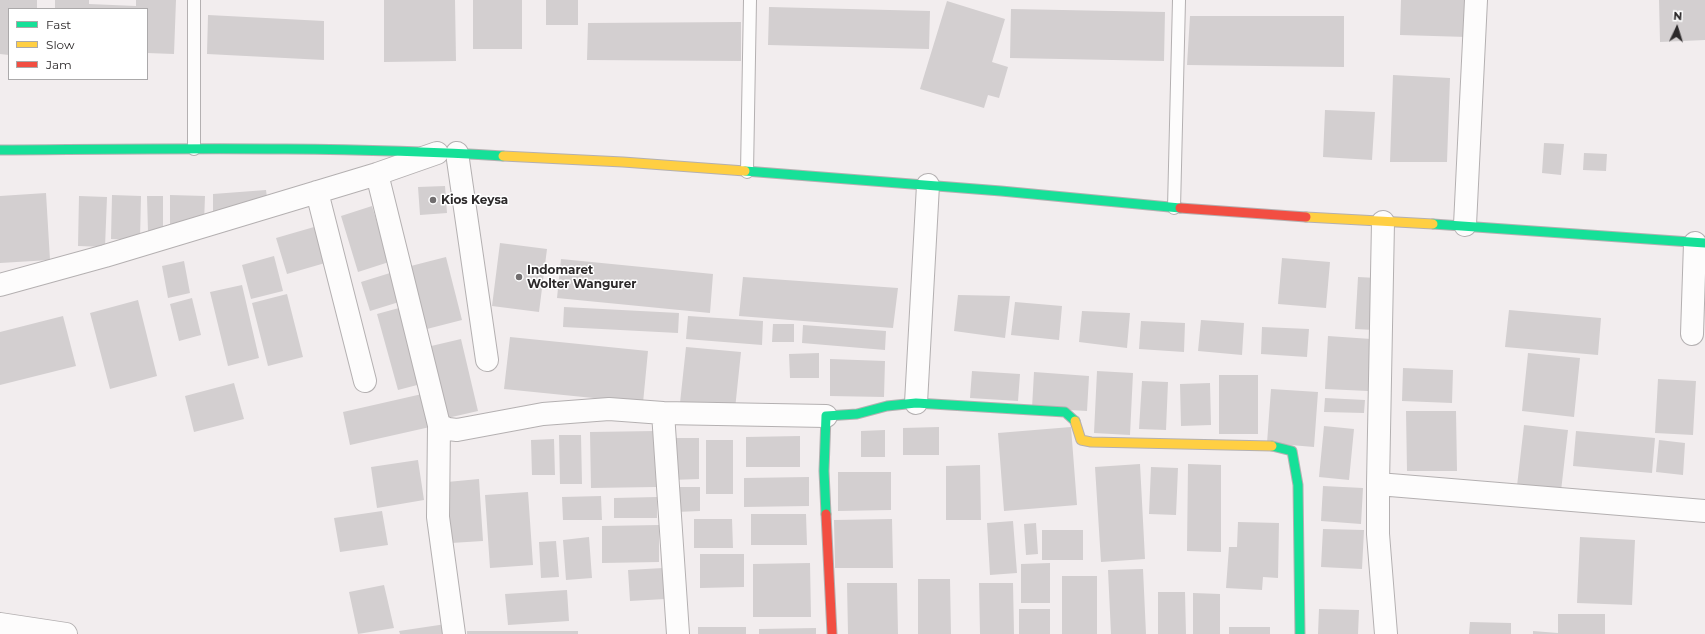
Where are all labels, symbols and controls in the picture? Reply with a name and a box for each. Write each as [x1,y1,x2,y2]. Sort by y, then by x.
legend [8,8,148,80]
north arrow [1657,8,1697,48]
text: N [1673,9,1683,23]
text: Fast [46,17,71,32]
text: Slow [46,37,75,52]
text: Jam [46,57,72,72]
place label: Kios Keysa [441,193,508,207]
marker: Kios Keysa [428,195,438,205]
place label: Indomaret Wolter Wangurer [527,263,636,291]
marker: Indomaret Wolter Wangurer [514,272,524,282]

